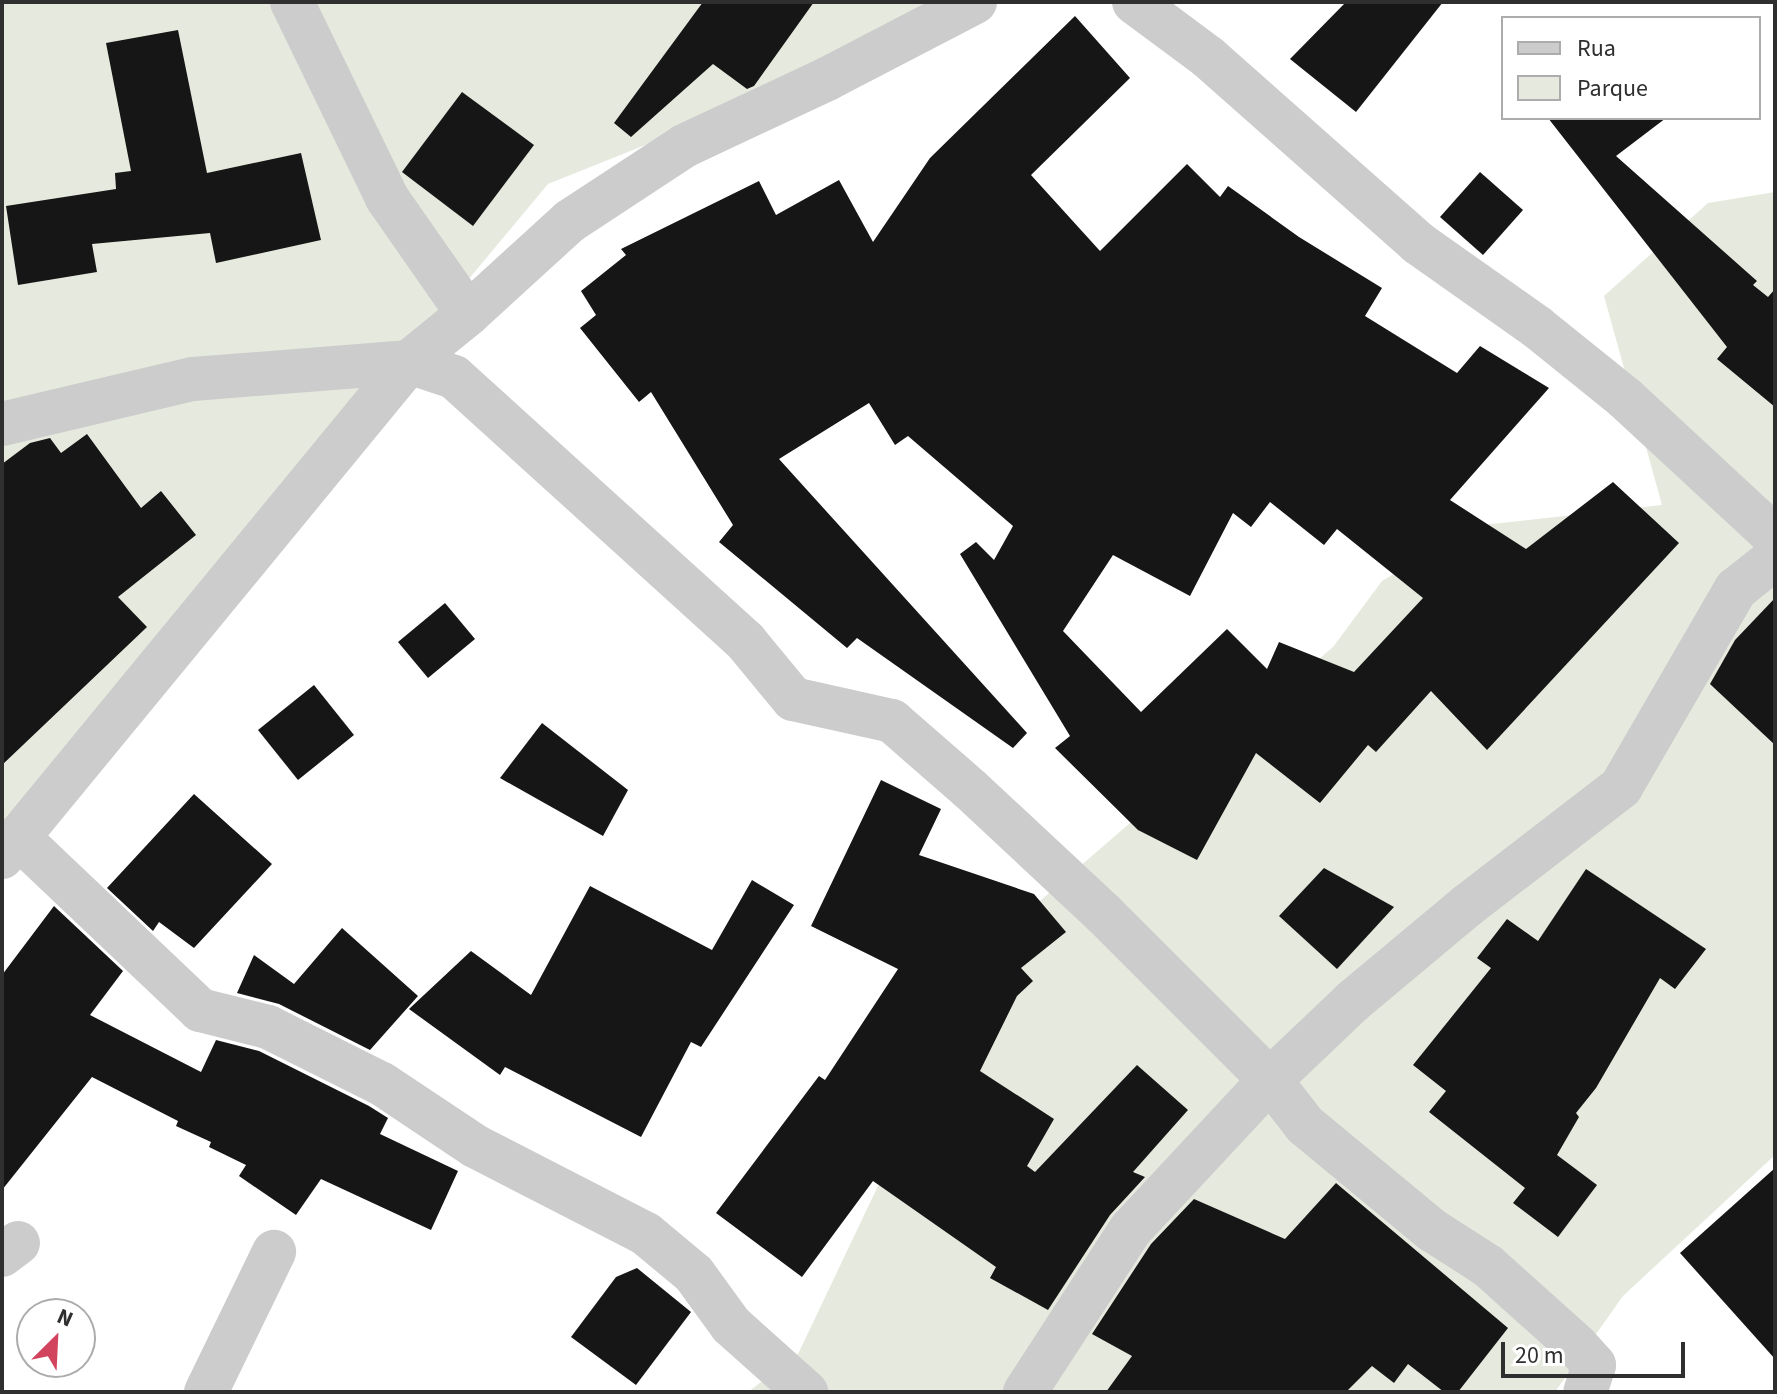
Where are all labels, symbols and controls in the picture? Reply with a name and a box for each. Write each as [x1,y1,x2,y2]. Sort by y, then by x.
legend [1501,16,1761,120]
text: Rua [1577,31,1616,66]
text: Parque [1577,71,1648,106]
north arrow [16,1298,96,1378]
text: N [52,1300,78,1335]
scale bar [1505,1326,1689,1376]
text: 20 m [1515,1338,1564,1373]

